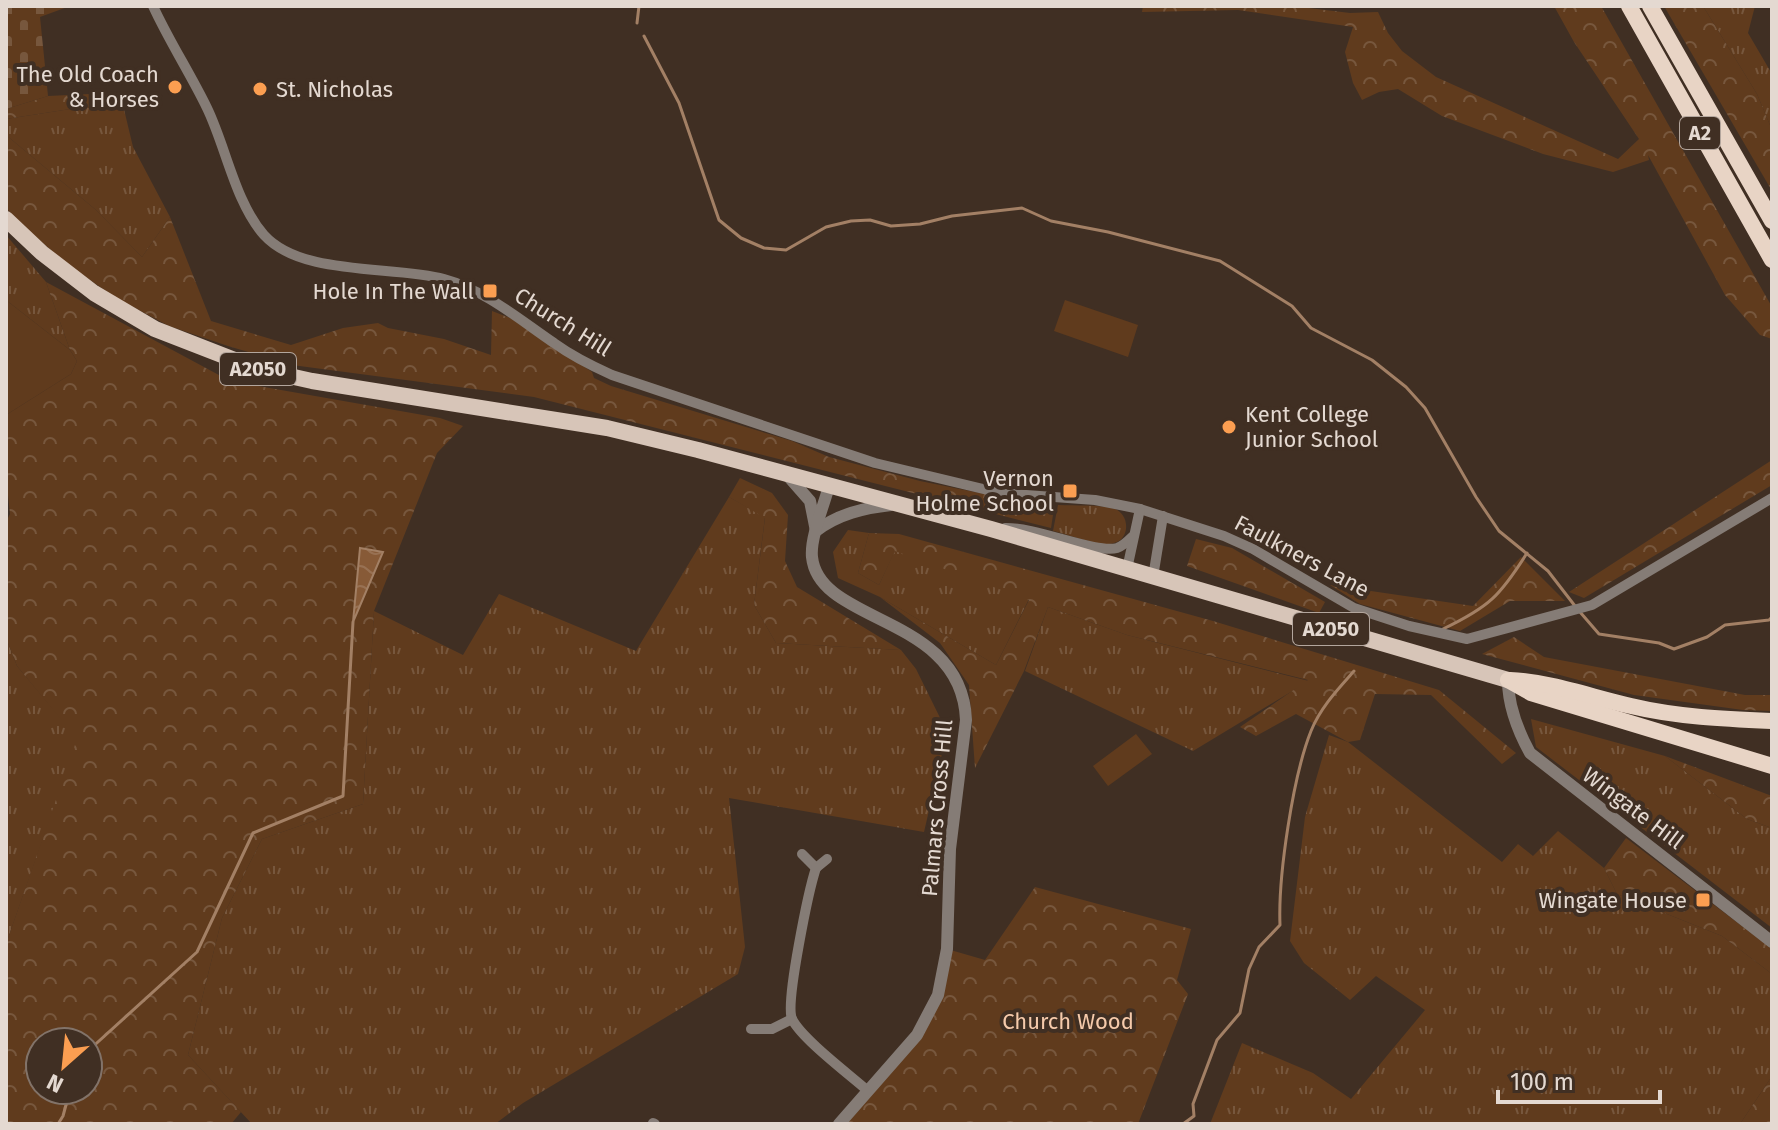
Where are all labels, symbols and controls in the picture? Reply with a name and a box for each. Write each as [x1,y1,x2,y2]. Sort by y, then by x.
place label: The Old Coach & Horses [16,61,159,113]
place label: St. Nicholas [276,76,393,103]
marker: The Old Coach & Horses [166,78,184,96]
marker: St. Nicholas [251,80,269,98]
road number: A2 [1680,117,1720,149]
place label: Hole In The Wall [313,278,474,305]
marker: Hole In The Wall [481,282,499,300]
street label: Church Hill [510,282,616,362]
road number: A2050 [220,353,296,385]
place label: Kent College Junior School [1245,401,1378,453]
marker: Kent College Junior School [1220,418,1238,436]
place label: Vernon Holme School [916,465,1054,517]
marker: Vernon Holme School [1061,482,1079,500]
street label: Faulkners Lane [1230,509,1374,603]
road number: A2050 [1293,613,1369,645]
street label: Palmars Cross Hill [916,718,958,898]
street label: Wingate Hill [1577,761,1689,855]
place label: Wingate House [1538,887,1687,914]
marker: Wingate House [1694,891,1712,909]
park label: Church Wood [1002,1008,1134,1035]
north arrow [24,1026,104,1106]
scale bar [1498,1054,1660,1104]
text: N [43,1068,68,1099]
text: 100 m [1510,1068,1574,1096]

